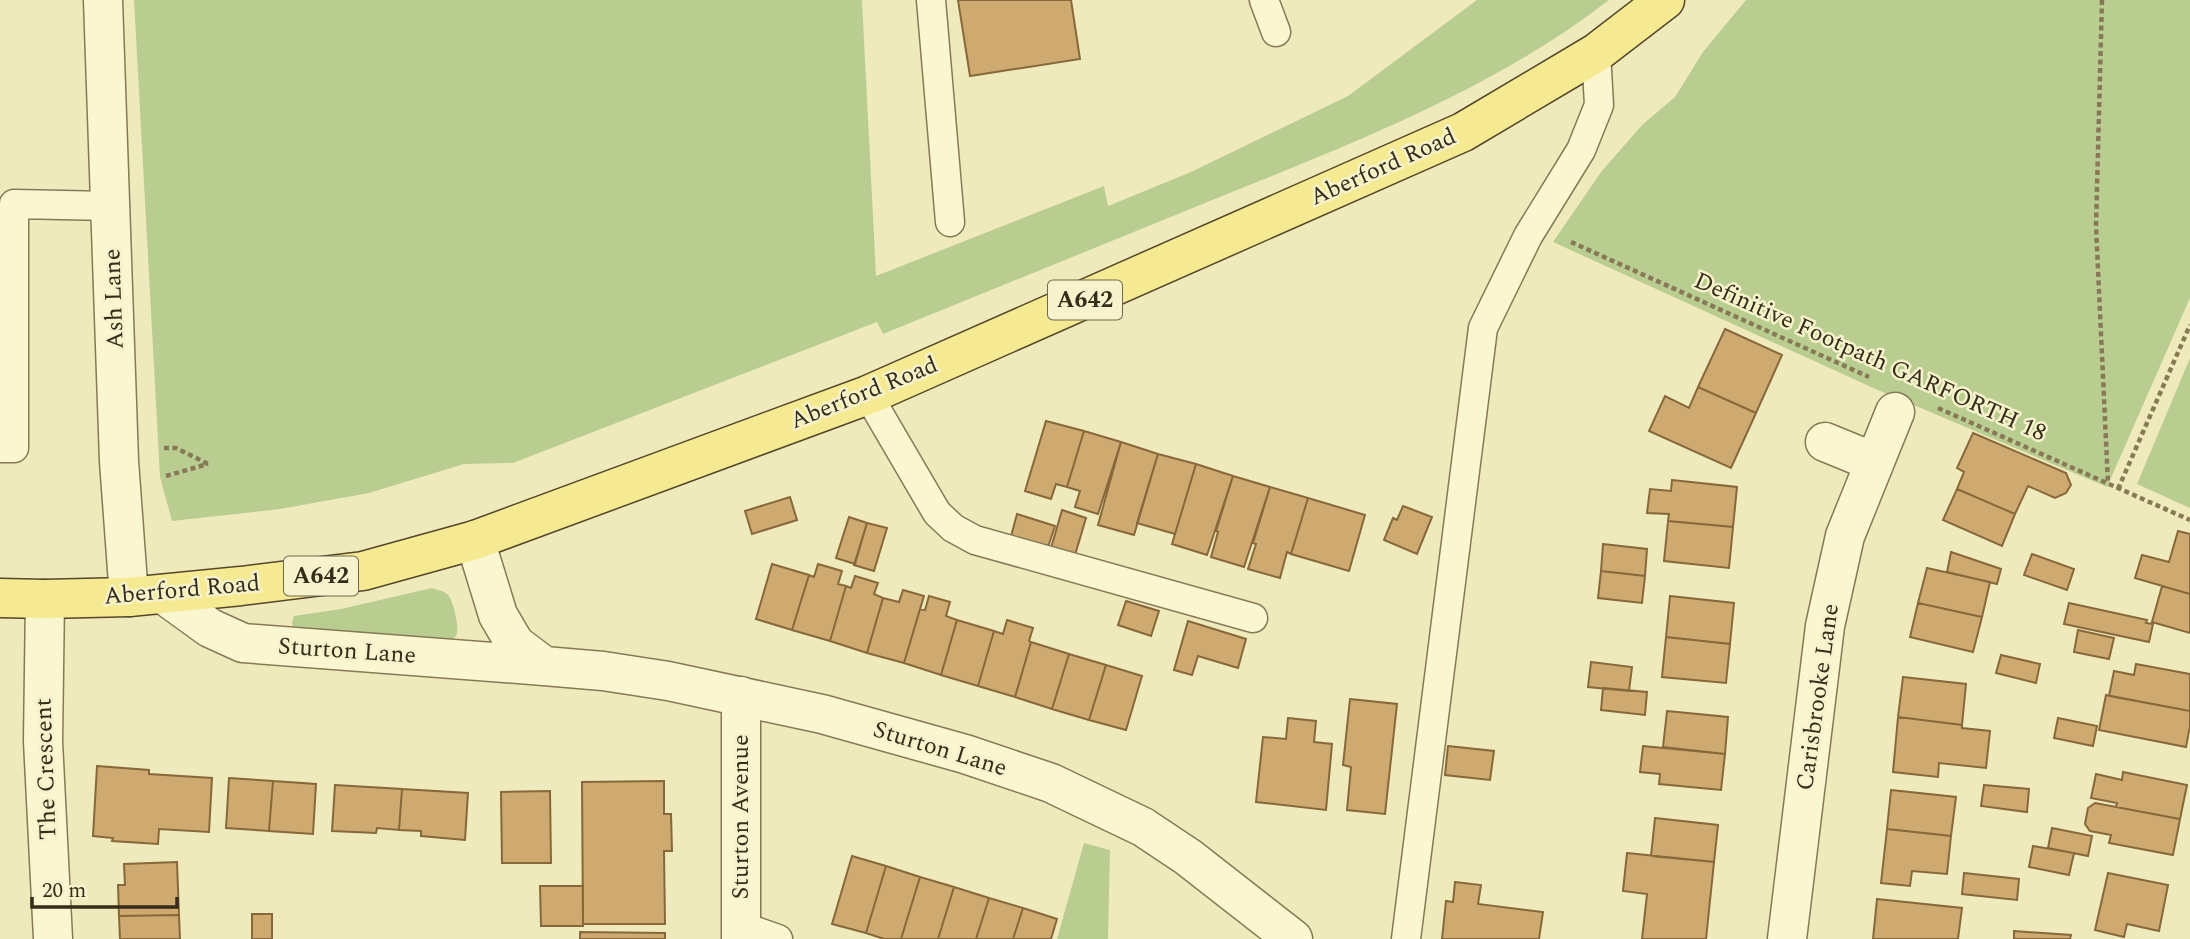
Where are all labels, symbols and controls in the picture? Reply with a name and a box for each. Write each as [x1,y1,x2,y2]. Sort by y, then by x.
street label: Aberford Road [1304,119,1462,215]
street label: Ash Lane [94,248,134,350]
street label: Definitive Footpath GARFORTH 18 [1688,263,2052,451]
road number: A642 [1048,280,1122,320]
street label: Aberford Road [785,347,943,439]
road number: A642 [284,556,358,596]
street label: Aberford Road [102,565,262,615]
street label: Carisbrooke Lane [1787,601,1849,793]
street label: Sturton Lane [277,628,417,674]
street label: The Crescent [26,697,66,841]
street label: Sturton Lane [869,712,1011,786]
street label: Sturton Avenue [723,734,759,900]
scale bar [32,866,177,910]
text: 20 m [42,875,86,907]

